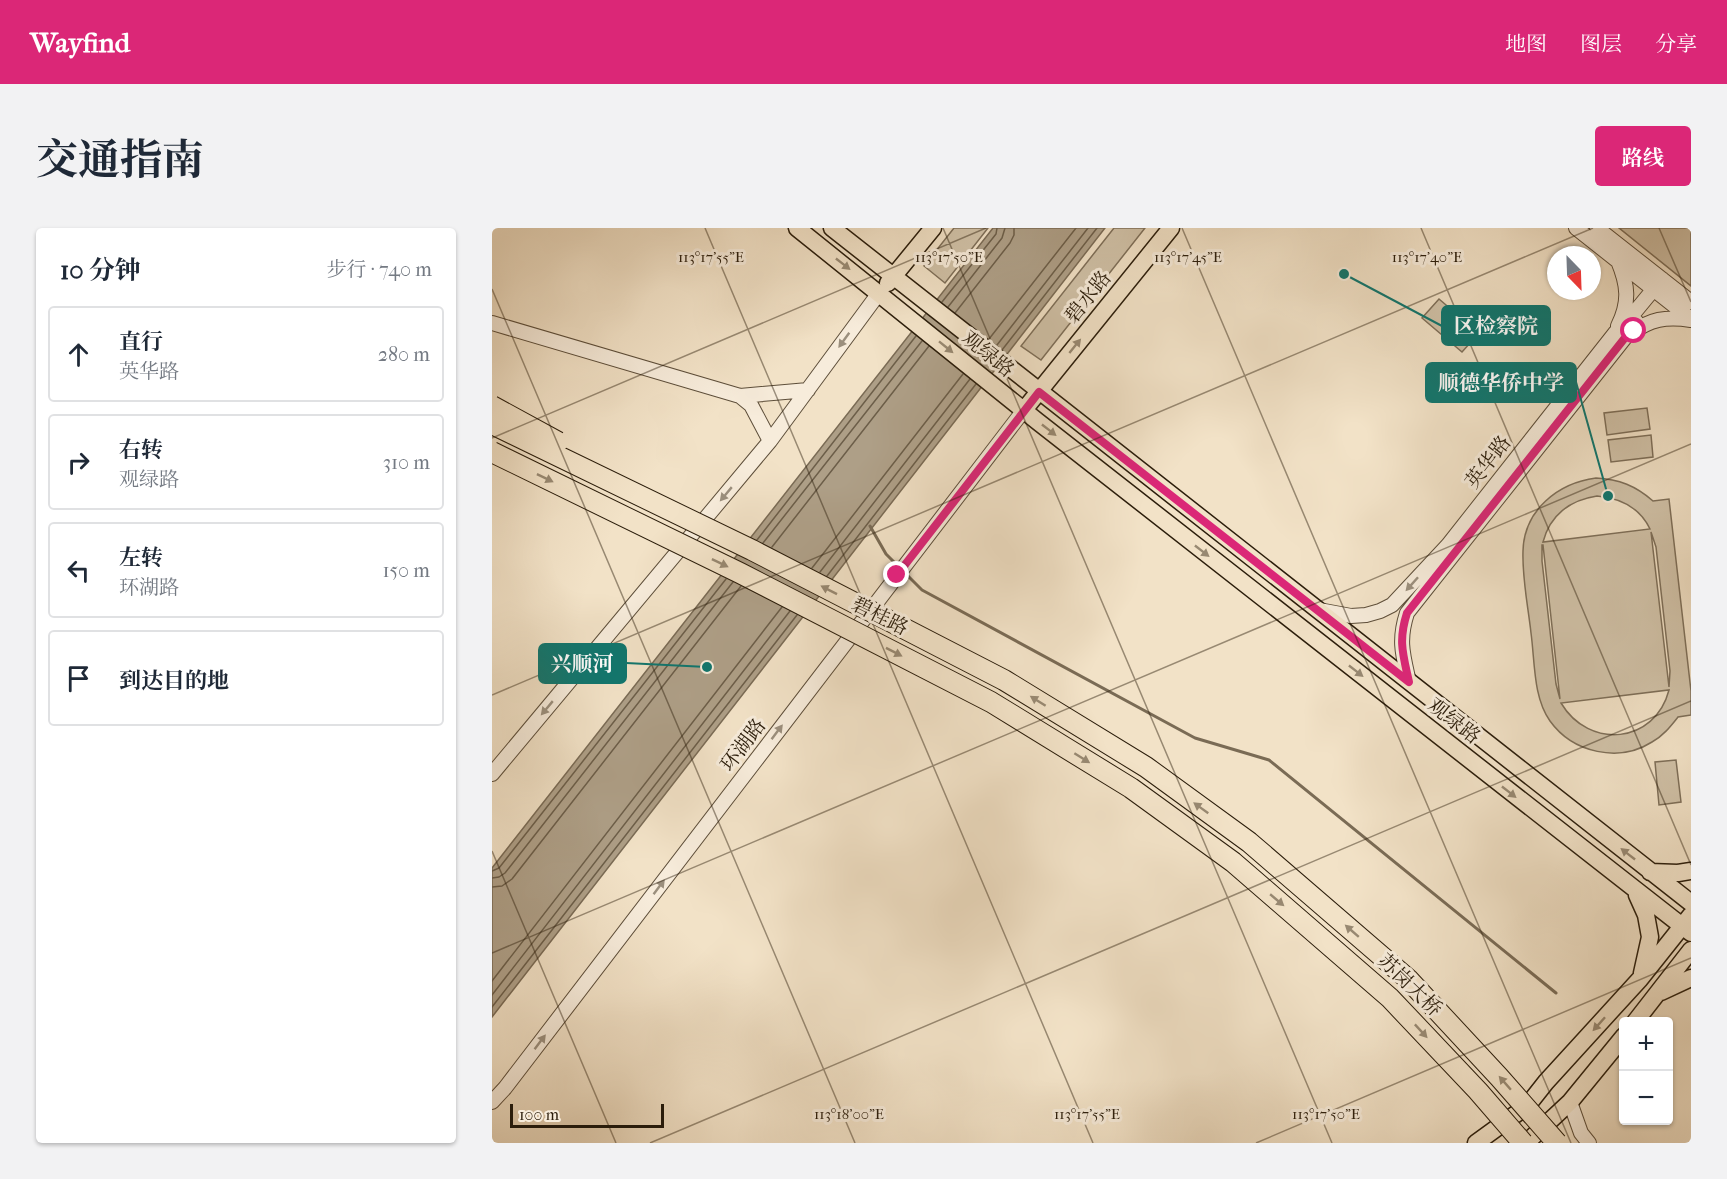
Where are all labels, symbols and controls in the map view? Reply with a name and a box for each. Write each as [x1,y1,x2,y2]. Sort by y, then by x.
text: Wayfind [30,26,130,59]
text: 地图 [1505,32,1547,56]
text: 图层 [1580,32,1622,56]
text: 分享 [1655,32,1697,56]
button: 路线 [1595,126,1691,186]
text: 交通指南 [36,136,204,185]
north arrow [1547,246,1601,300]
text: 113°17'55"E [678,248,744,266]
text: 113°17'50"E [915,248,983,266]
text: 113°17'45"E [1154,248,1222,266]
text: 113°17'40"E [1392,248,1462,266]
text: 10 分钟 [60,255,141,286]
text: 步行 · 740 m [327,258,432,281]
one-way arrow [835,258,851,271]
street label: 碧水路 [1060,266,1116,328]
callout: 区检察院 [1442,306,1550,345]
text: 区检察院 [1454,314,1538,338]
route start [1620,317,1646,343]
street label: 观绿路 [957,326,1019,382]
text: 直行 [119,329,163,355]
one-way arrow [839,332,851,347]
icon: ahead [62,338,95,371]
one-way arrow [1069,338,1082,354]
one-way arrow [938,340,953,352]
text: 280 m [378,343,430,366]
text: 英华路 [119,360,179,383]
callout: 顺德华侨中学 [1426,363,1576,402]
text: 顺德华侨中学 [1438,371,1564,395]
one-way arrow [1041,424,1057,437]
street label: 英华路 [1460,431,1516,493]
text: 右转 [119,437,163,463]
icon: right [62,446,95,479]
text: 310 m [383,451,430,474]
text: 观绿路 [119,468,179,491]
one-way arrow [536,473,553,482]
one-way arrow [719,486,732,502]
one-way arrow [1195,544,1210,556]
text: 左转 [119,545,163,571]
icon: left [62,554,95,587]
one-way arrow [711,558,728,568]
text: 150 m [382,559,430,582]
route end [883,561,909,587]
text: 环湖路 [119,576,179,599]
one-way arrow [1406,576,1419,591]
one-way arrow [820,585,837,595]
street label: 碧桂路 [848,592,912,640]
callout: 兴顺河 [539,644,626,683]
one-way arrow [885,647,902,656]
text: 兴顺河 [551,652,614,676]
icon: arrive [62,662,95,695]
one-way arrow [1348,665,1364,678]
text: 到达目的地 [119,668,229,694]
street label: 观绿路 [1423,693,1485,749]
one-way arrow [1030,695,1046,706]
one-way arrow [540,700,553,716]
street label: 环湖路 [716,714,770,776]
one-way arrow [771,724,783,740]
one-way arrow [1074,752,1090,763]
one-way arrow [1502,785,1517,797]
one-way arrow [1194,802,1209,814]
one-way arrow [1620,848,1636,861]
one-way arrow [652,879,665,895]
one-way arrow [1269,893,1284,906]
one-way arrow [1345,925,1360,938]
street label: 苏岗大桥 [1373,949,1447,1021]
one-way arrow [1593,1016,1606,1031]
map controls [1619,1017,1673,1125]
button: + [1619,1017,1673,1071]
one-way arrow [1414,1024,1428,1038]
one-way arrow [534,1034,547,1050]
button: − [1619,1071,1673,1125]
one-way arrow [1499,1076,1512,1091]
scale bar [510,1101,664,1128]
text: 100 m [519,1105,559,1124]
text: 113°18'00"E [814,1105,884,1123]
text: 113°17'55"E [1054,1105,1120,1123]
text: 113°17'50"E [1292,1105,1360,1123]

